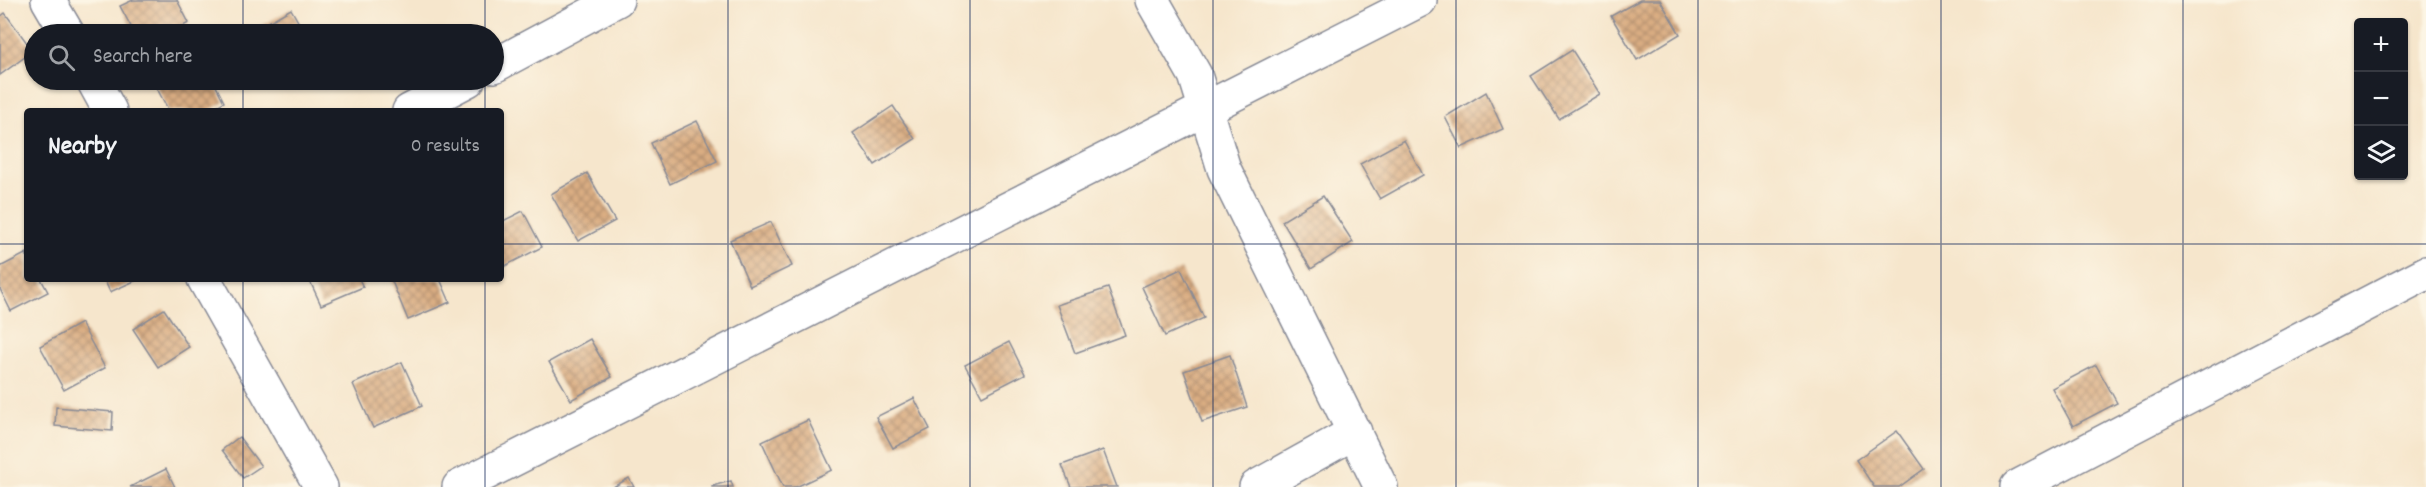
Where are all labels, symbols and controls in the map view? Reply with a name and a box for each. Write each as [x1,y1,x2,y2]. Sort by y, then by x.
map controls [2354,18,2408,180]
button: + [2354,18,2408,72]
search box [24,24,504,90]
icon: search [45,41,78,74]
text: Search here [93,42,192,73]
button: − [2354,72,2408,126]
button: layers [2354,126,2408,180]
text: Nearby [48,129,116,166]
text: 0 results [411,133,480,161]

